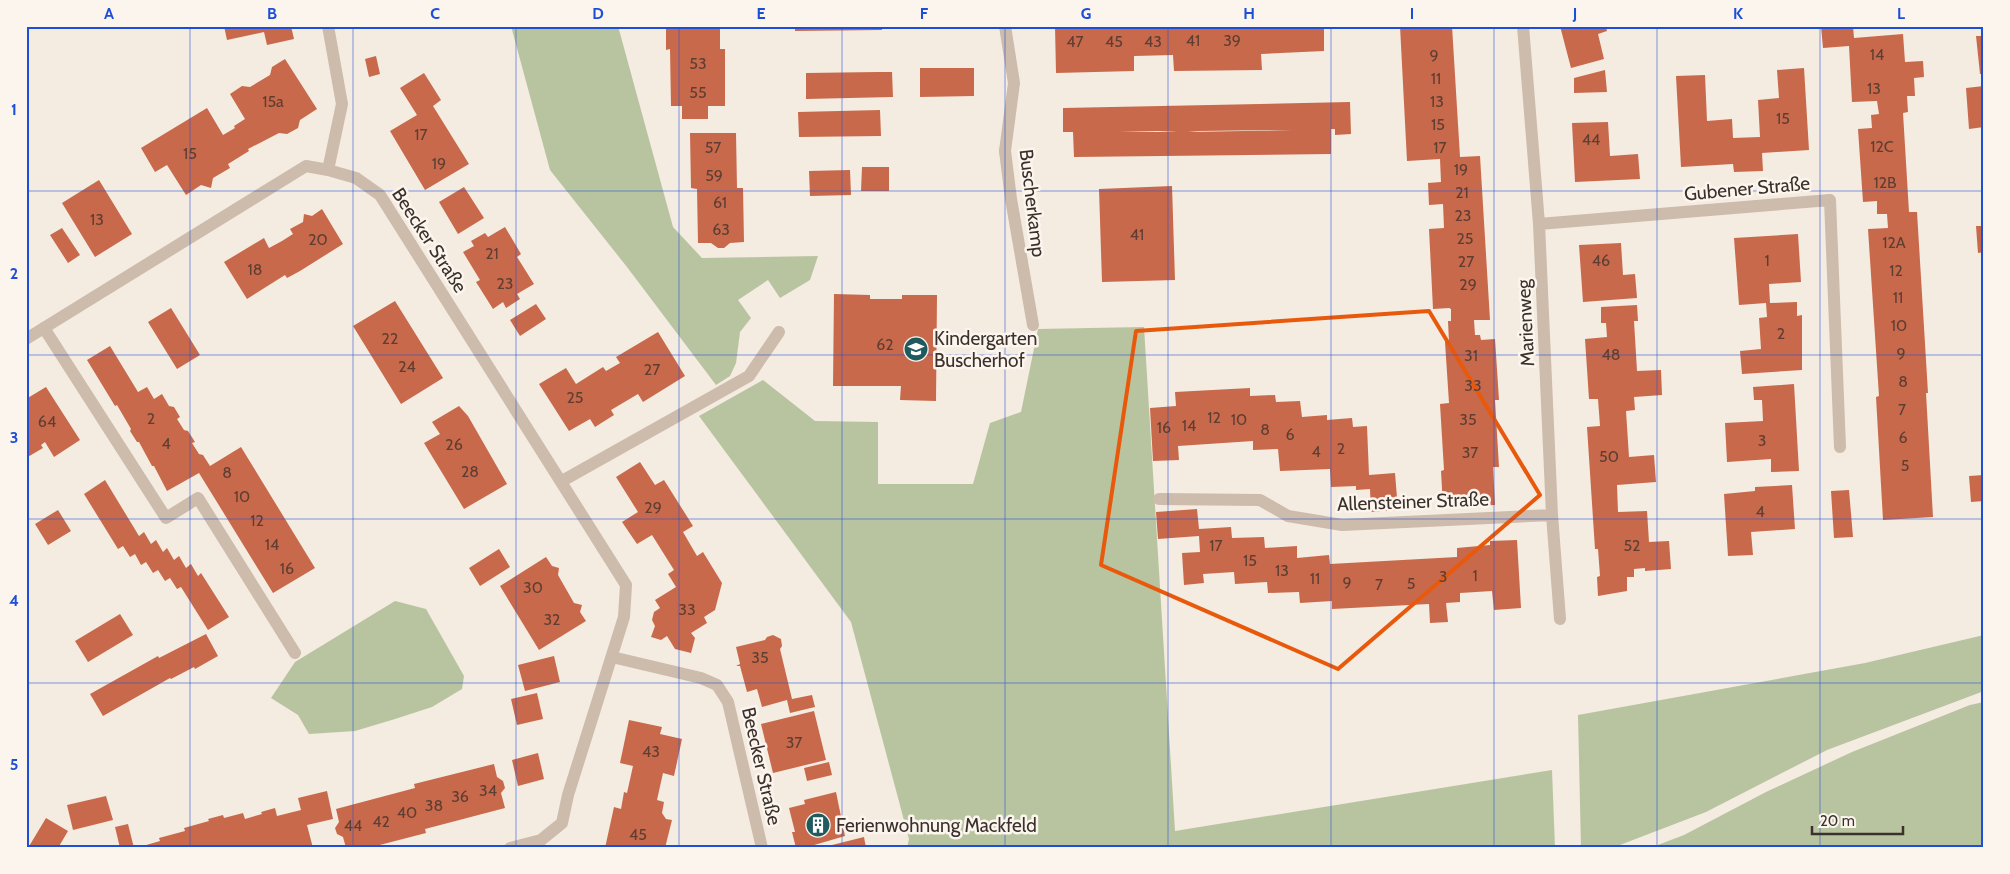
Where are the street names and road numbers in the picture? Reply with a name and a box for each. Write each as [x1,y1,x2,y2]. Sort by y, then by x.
street label: Buscherkamp [1014,148,1051,258]
street label: Gubener Straße [1683,172,1811,205]
street label: Beecker Straße [387,184,472,297]
street label: Marienweg [1512,278,1539,367]
street label: Allensteiner Straße [1337,487,1490,516]
street label: Beecker Straße [737,705,786,828]

